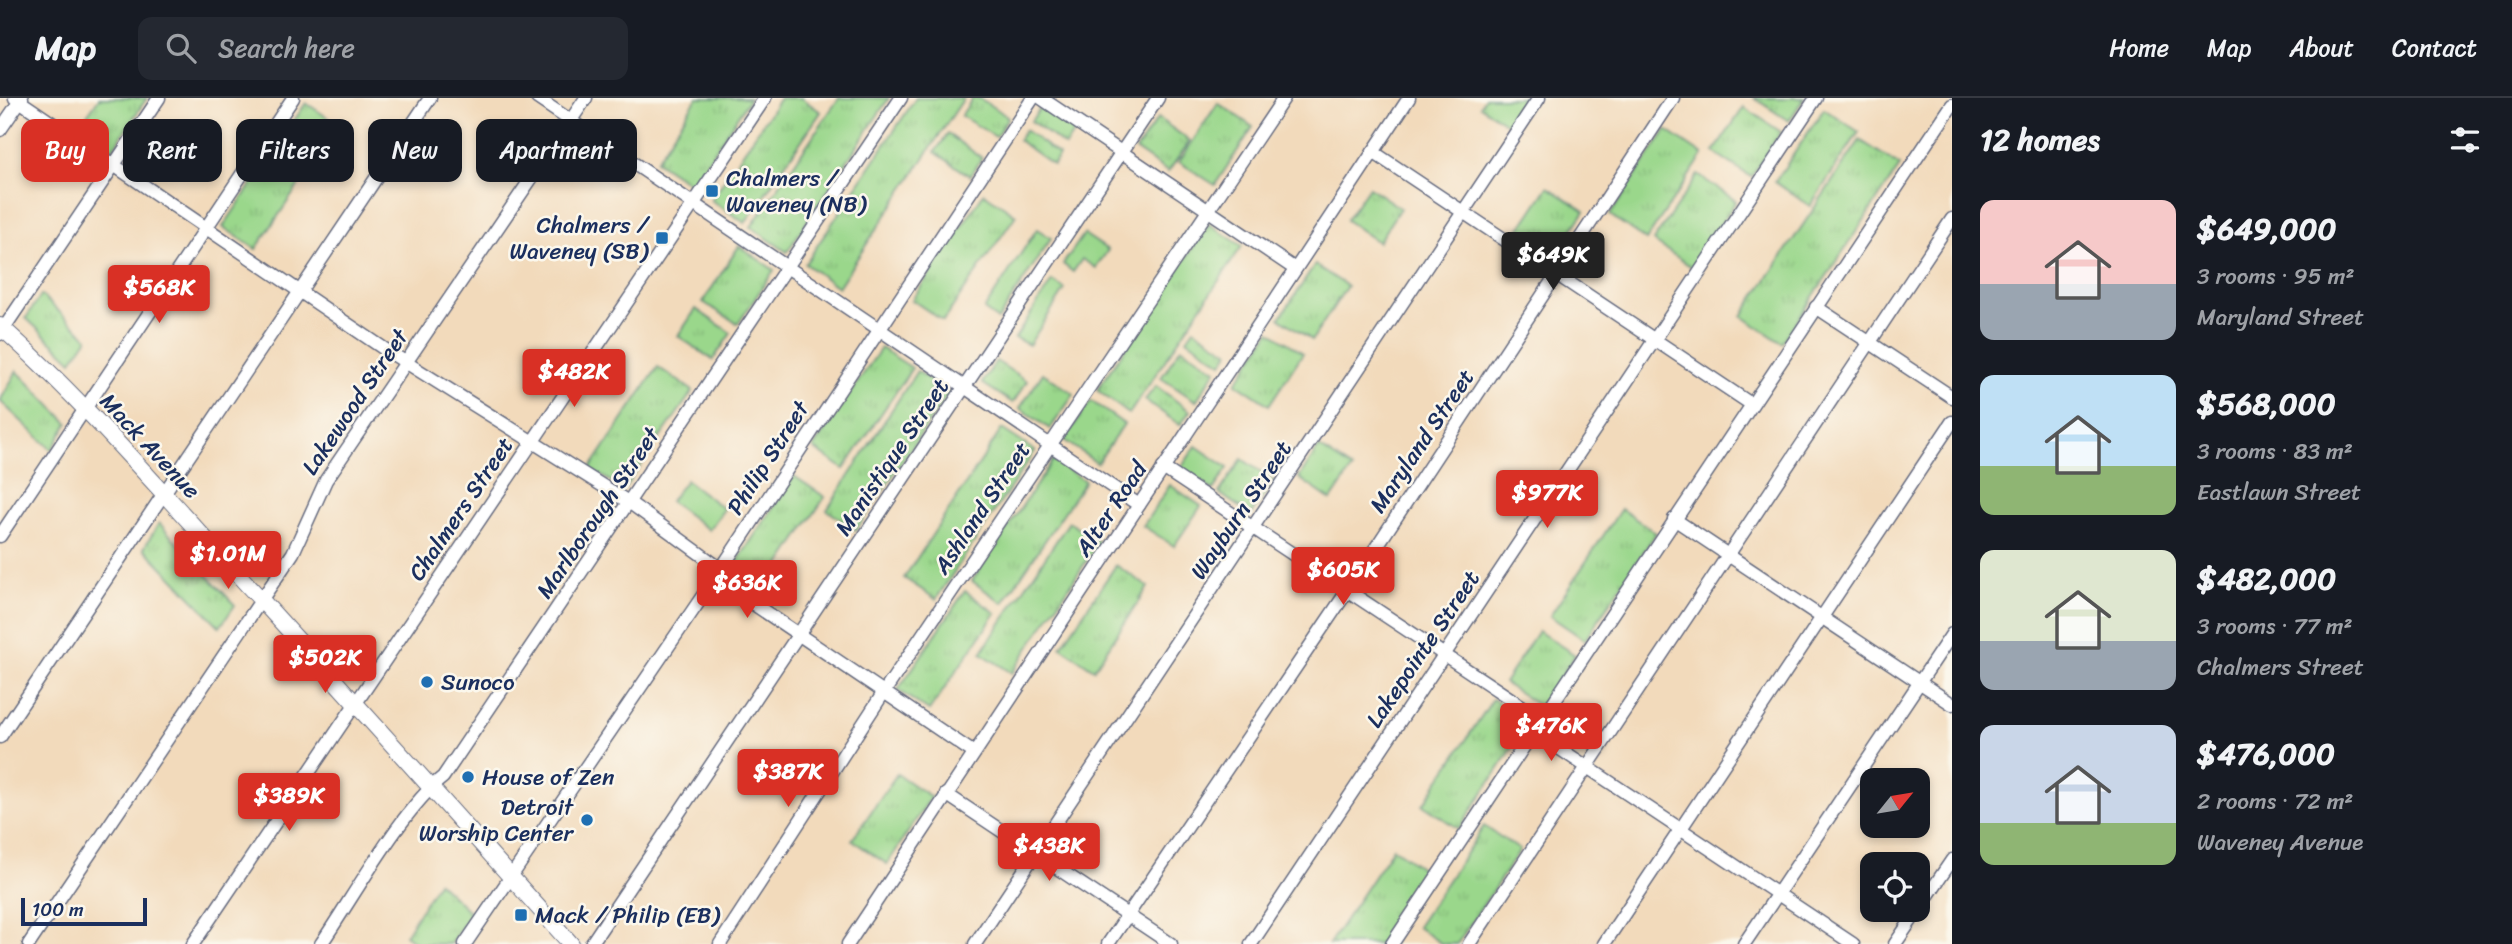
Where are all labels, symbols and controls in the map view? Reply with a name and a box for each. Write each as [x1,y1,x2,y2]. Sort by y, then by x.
search box [138,17,628,80]
text: Map [35,19,96,77]
text: Search here [218,25,355,71]
text: Home [2109,27,2169,69]
text: Map [2207,27,2251,69]
text: About [2289,27,2354,69]
text: Contact [2392,27,2477,69]
icon: search [162,29,200,67]
text: 12 homes [1980,113,2100,167]
chip: Buy [21,119,109,182]
chip: Rent [123,119,222,182]
chip: Filters [236,119,354,182]
chip: New [368,119,462,182]
chip: Apartment [476,119,637,182]
icon: filters [2446,121,2484,159]
place label: Chalmers / Waveney (NB) [726,158,868,225]
marker: Chalmers / Waveney (NB) [704,183,720,199]
text: $649,000 [2197,202,2336,256]
place label: Chalmers / Waveney (SB) [509,205,651,272]
icon: home [2036,228,2120,312]
marker: Chalmers / Waveney (SB) [654,230,670,246]
pin: $649K [1504,232,1602,292]
text: $649K [1517,234,1589,275]
text: 3 rooms · 95 m² [2197,256,2354,297]
pin: $568K [110,266,208,325]
text: $568K [124,267,194,308]
text: Maryland Street [2197,297,2364,338]
street label: Lakewood Street [291,319,420,484]
pin: $482K [525,350,623,409]
text: $482K [539,351,609,392]
street label: Maryland Street [1358,360,1486,522]
street label: Manistique Street [824,369,960,545]
text: $568,000 [2197,377,2336,431]
street label: Mack Avenue [89,383,211,509]
street label: Philip Street [716,391,821,523]
icon: home [2036,403,2120,487]
street label: Marlborough Street [525,417,672,607]
street label: Chalmers Street [397,428,525,590]
text: 3 rooms · 83 m² [2197,431,2353,472]
street label: Wayburn Street [1179,432,1303,588]
street label: Ashland Street [922,433,1042,584]
street label: Alter Road [1063,451,1159,566]
pin: $977K [1498,470,1596,530]
text: $977K [1512,472,1582,513]
text: Eastlawn Street [2197,472,2361,513]
pin: $1.01M [171,532,285,591]
text: $1.01M [190,533,266,574]
pin: $605K [1294,547,1392,607]
text: $605K [1307,549,1379,590]
text: $482,000 [2197,552,2336,606]
pin: $636K [698,560,796,620]
text: $636K [713,562,781,603]
street label: Lakepointe Street [1355,562,1491,736]
icon: home [2036,578,2120,662]
text: 3 rooms · 77 m² [2197,606,2353,647]
pin: $502K [276,636,374,695]
text: $502K [289,637,361,678]
text: Chalmers Street [2197,647,2364,688]
place label: Sunoco [441,662,515,703]
marker: Sunoco [419,674,435,690]
pin: $476K [1502,704,1600,763]
text: $476K [1516,705,1586,746]
text: $476,000 [2197,727,2335,781]
pin: $387K [739,750,837,809]
text: $387K [753,751,823,792]
icon: home [2036,753,2120,837]
place label: House of Zen [482,757,615,798]
north arrow [1860,768,1930,838]
map controls [1860,768,1930,922]
marker: House of Zen [460,769,476,785]
pin: $389K [240,774,338,833]
text: $389K [254,775,324,816]
text: 2 rooms · 72 m² [2197,781,2353,822]
place label: Detroit Worship Center [419,787,575,854]
marker: Detroit Worship Center [579,812,595,828]
text: Waveney Avenue [2197,822,2363,863]
pin: $438K [1000,824,1098,883]
text: $438K [1014,825,1084,866]
button: locate [1860,852,1930,922]
text: 100 m [32,893,84,926]
scale bar [21,895,147,927]
place label: Mack / Philip (EB) [535,895,721,936]
marker: Mack / Philip (EB) [513,907,529,923]

